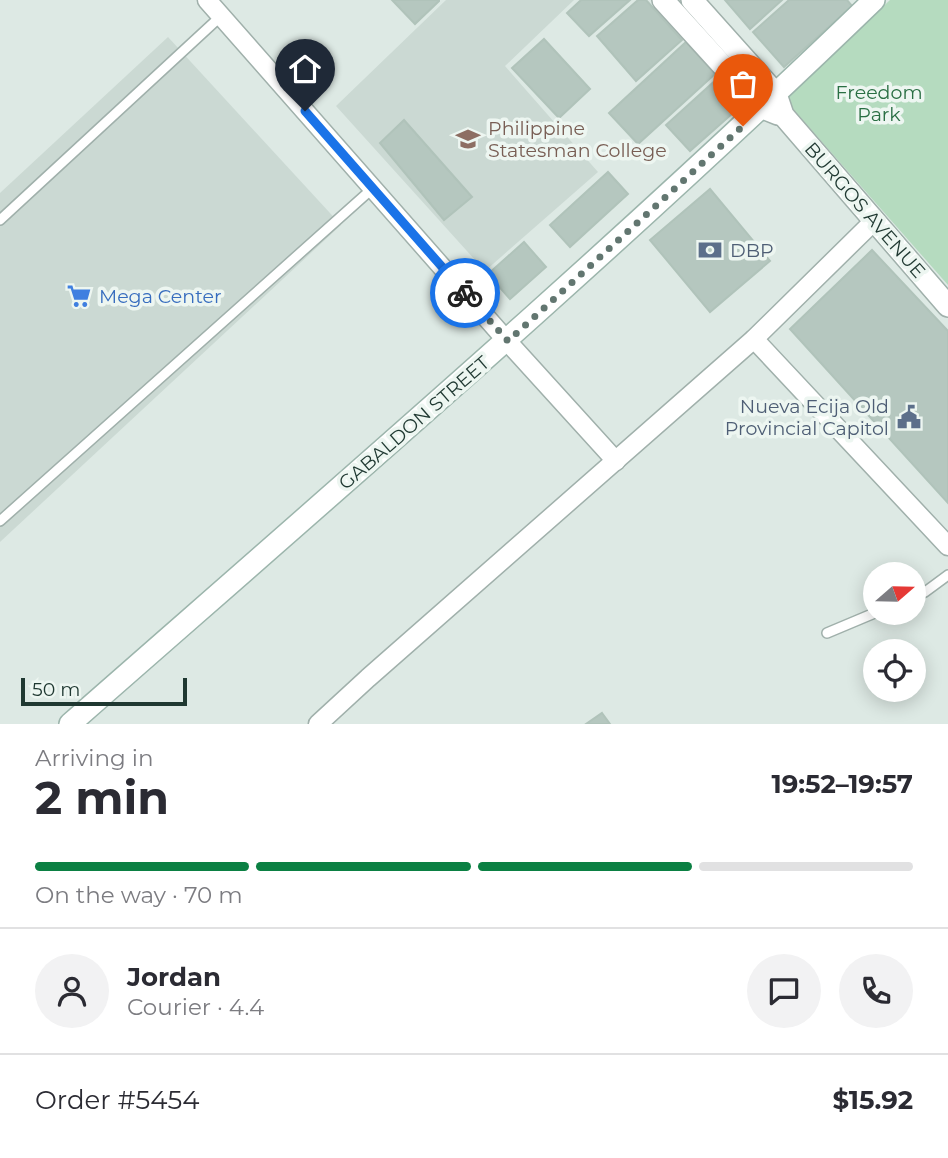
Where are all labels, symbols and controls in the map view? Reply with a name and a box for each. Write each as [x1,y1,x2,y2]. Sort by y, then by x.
pin [275,39,335,111]
icon: home [286,50,324,88]
pin [713,54,773,126]
icon: bag [724,65,762,103]
park label: Freedom Park [835,81,923,126]
place label: Philippine Statesman College [488,117,667,162]
school or university icon: Philippine Statesman College [454,125,482,153]
street label: BURGOS AVENUE [800,137,930,283]
bank icon: DBP [696,236,724,264]
place label: DBP [730,239,774,262]
courier [430,258,500,328]
icon: bike [446,274,484,312]
supermarket icon: Mega Center [65,282,93,310]
place label: Mega Center [99,285,222,308]
street label: GABALDON STREET [334,351,494,495]
place label: Nueva Ecija Old Provincial Capitol [725,395,889,440]
public building icon: Nueva Ecija Old Provincial Capitol [895,403,923,431]
north arrow [863,562,926,625]
map controls [863,562,926,702]
button: locate [863,639,926,702]
scale bar [21,675,187,707]
text: 50 m [32,678,80,701]
text: Arriving in [35,744,154,772]
text: 19:52–19:57 [772,768,913,800]
text: 2 min [35,769,169,826]
text: On the way · 70 m [35,881,243,909]
button: person [35,954,109,1028]
button: chat [747,954,821,1028]
button: phone [839,954,913,1028]
text: Jordan [127,961,221,993]
text: Courier · 4.4 [127,993,264,1021]
text: Order #5454 [35,1084,199,1116]
text: $15.92 [832,1084,913,1116]

